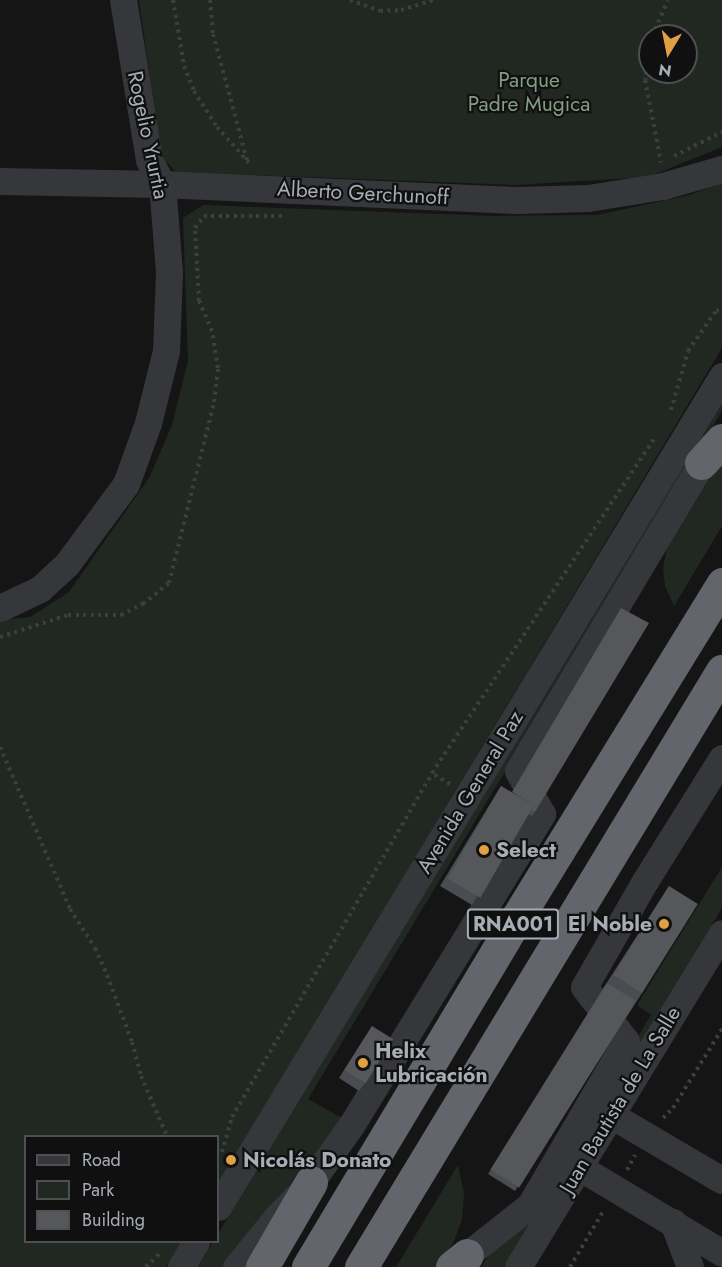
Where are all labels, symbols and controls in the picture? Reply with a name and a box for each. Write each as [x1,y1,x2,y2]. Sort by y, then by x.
north arrow [638,24,698,84]
text: N [657,58,673,83]
park label: Parque Padre Mugica [468,67,590,117]
street label: Rogelio Yrurtia [122,69,174,201]
street label: Alberto Gerchunoff [276,176,450,210]
street label: Avenida General Paz [411,706,529,878]
place label: Select [496,837,556,863]
marker: Select [477,843,491,857]
road number: RNA001 [466,907,560,941]
place label: El Noble [568,911,652,937]
marker: El Noble [657,917,671,931]
street label: Juan Bautista de La Salle [554,1002,686,1198]
place label: Helix Lubricación [375,1038,487,1088]
marker: Helix Lubricación [356,1056,370,1070]
legend [24,1135,219,1243]
text: Road [82,1147,121,1173]
place label: Nicolás Donato [243,1147,391,1173]
marker: Nicolás Donato [224,1153,238,1167]
text: Park [82,1177,114,1203]
text: Building [82,1207,145,1233]

